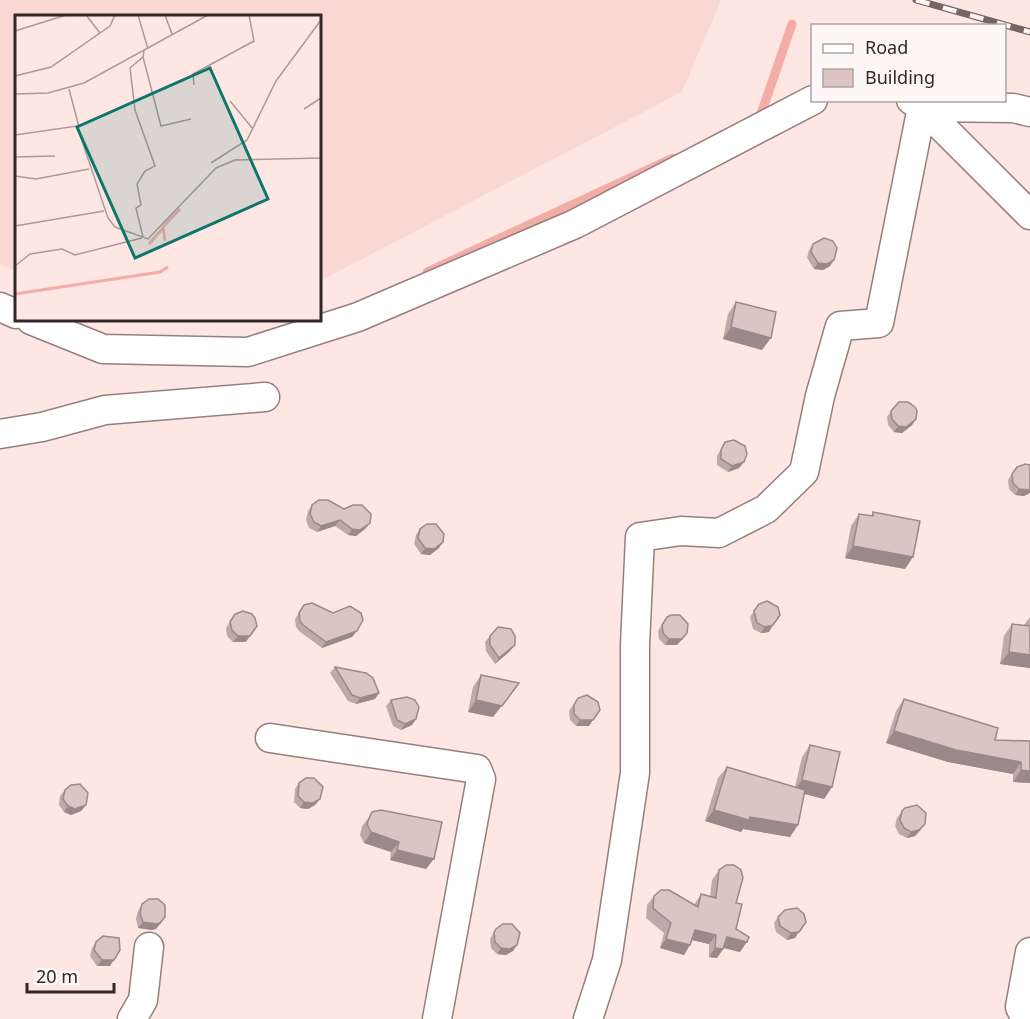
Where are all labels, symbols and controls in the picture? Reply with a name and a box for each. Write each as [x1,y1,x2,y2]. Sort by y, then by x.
inset map [15,15,321,321]
legend [811,24,1006,102]
text: Road [865,35,908,59]
text: Building [865,65,935,89]
scale bar [27,956,114,994]
text: 20 m [36,964,78,988]

